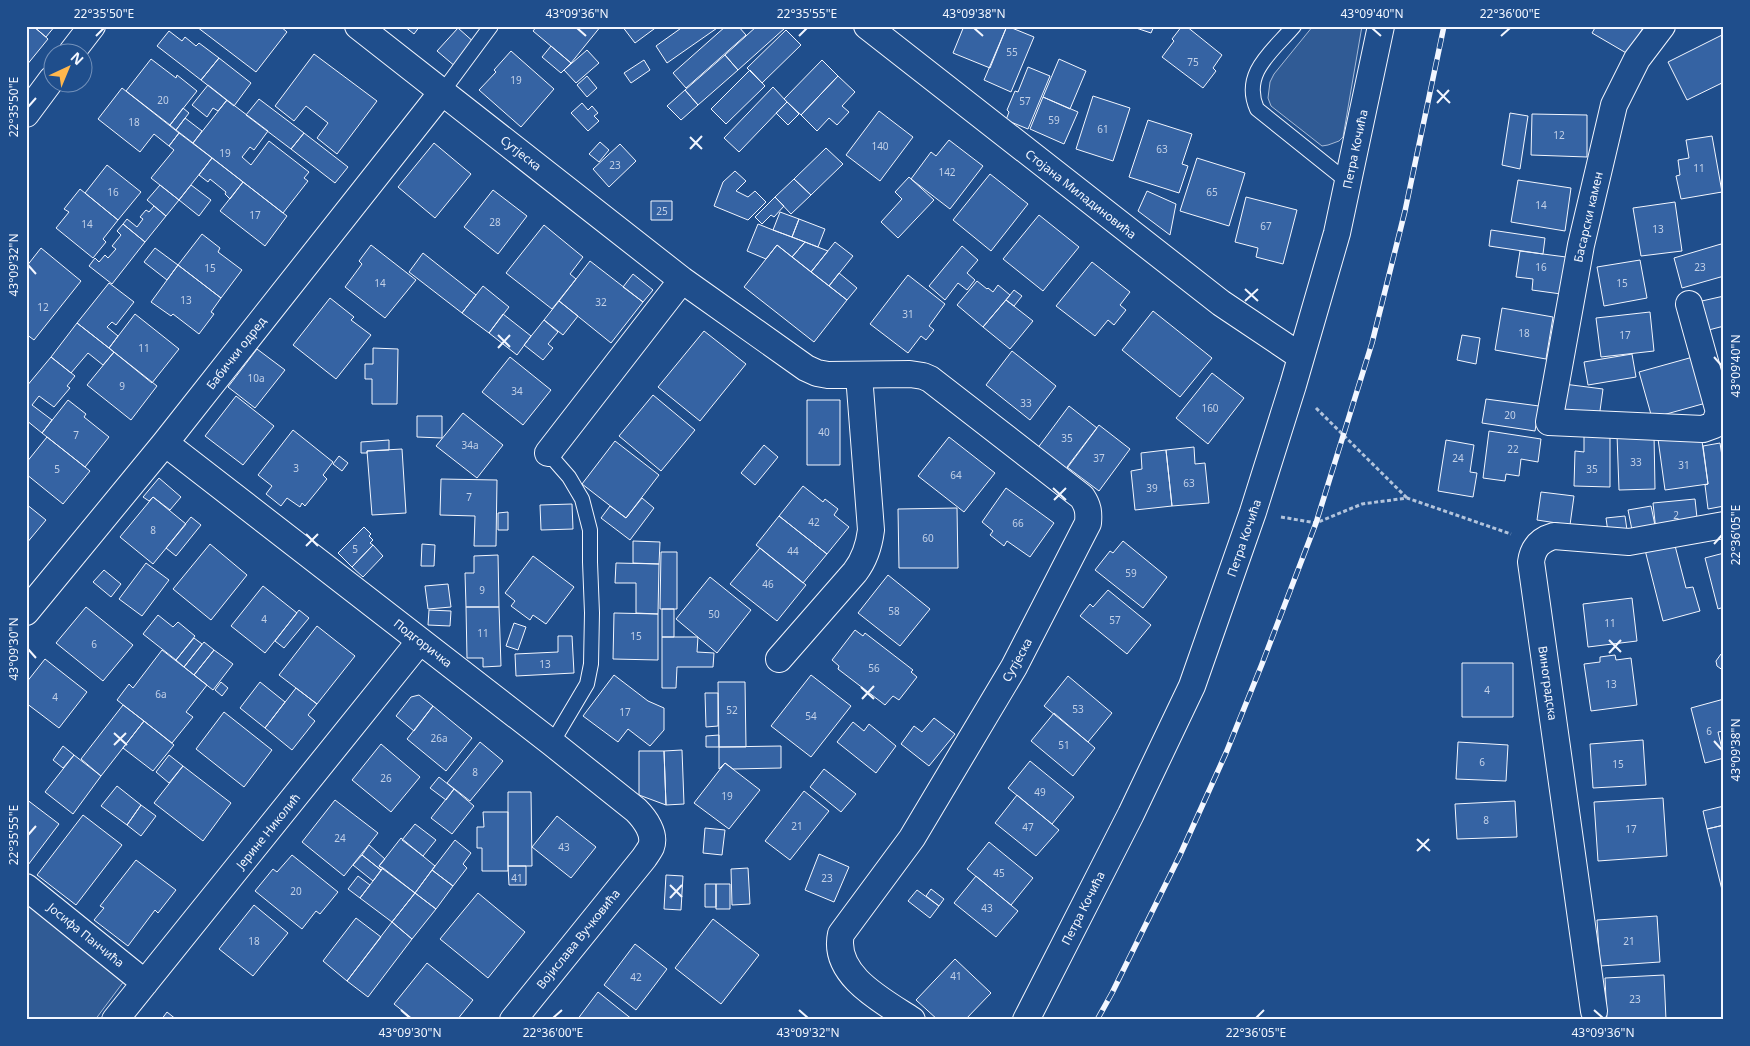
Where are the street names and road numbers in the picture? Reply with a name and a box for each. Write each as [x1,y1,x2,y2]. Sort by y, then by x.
street label: Петра Кочића [1338,108,1372,190]
street label: Сутјеска [497,132,545,174]
street label: Стојана Миладиновића [1022,145,1140,243]
street label: Басарски камен [1569,170,1607,264]
street label: Бабички одред [202,313,270,393]
street label: Петра Кочића [1223,497,1265,579]
street label: Подгоричка [390,615,456,671]
street label: Сутјеска [998,635,1036,685]
street label: Виноградска [1534,645,1562,721]
street label: Јерине Николић [231,789,304,873]
street label: Петра Кочића [1057,868,1109,948]
street label: Војислава Вучковића [532,885,624,993]
street label: Јосифа Панчића [43,898,128,971]

